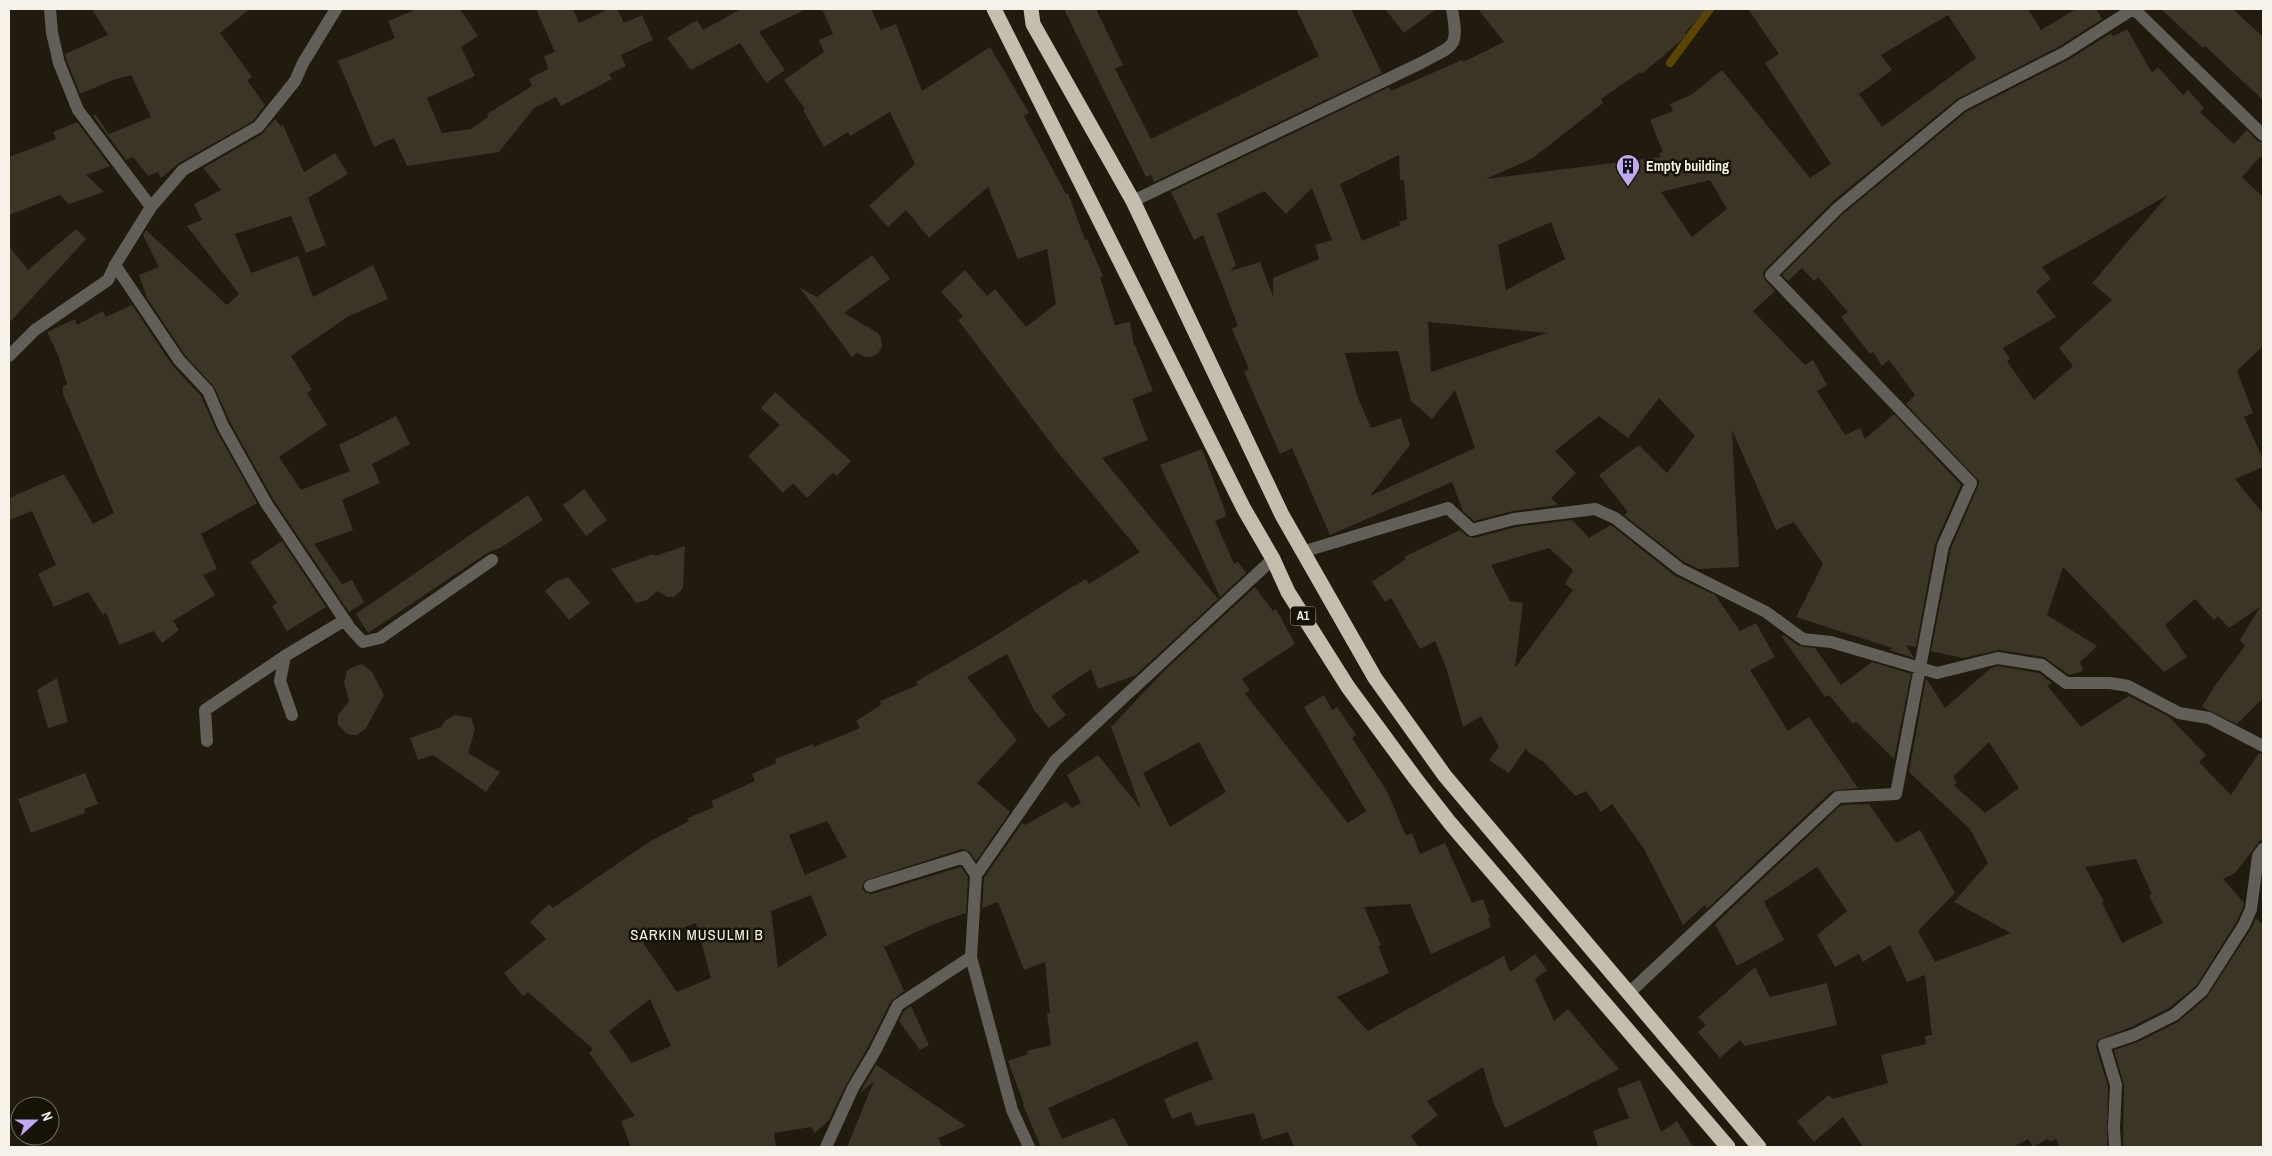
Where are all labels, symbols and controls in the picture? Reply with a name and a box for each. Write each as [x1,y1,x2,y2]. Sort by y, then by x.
building icon: Empty building [1615,153,1641,187]
place label: Empty building [1646,157,1729,175]
road number: A1 [1290,606,1316,626]
district label: SARKIN MUSULMI B [630,924,764,945]
north arrow [10,1096,60,1146]
text: N [37,1109,57,1123]

